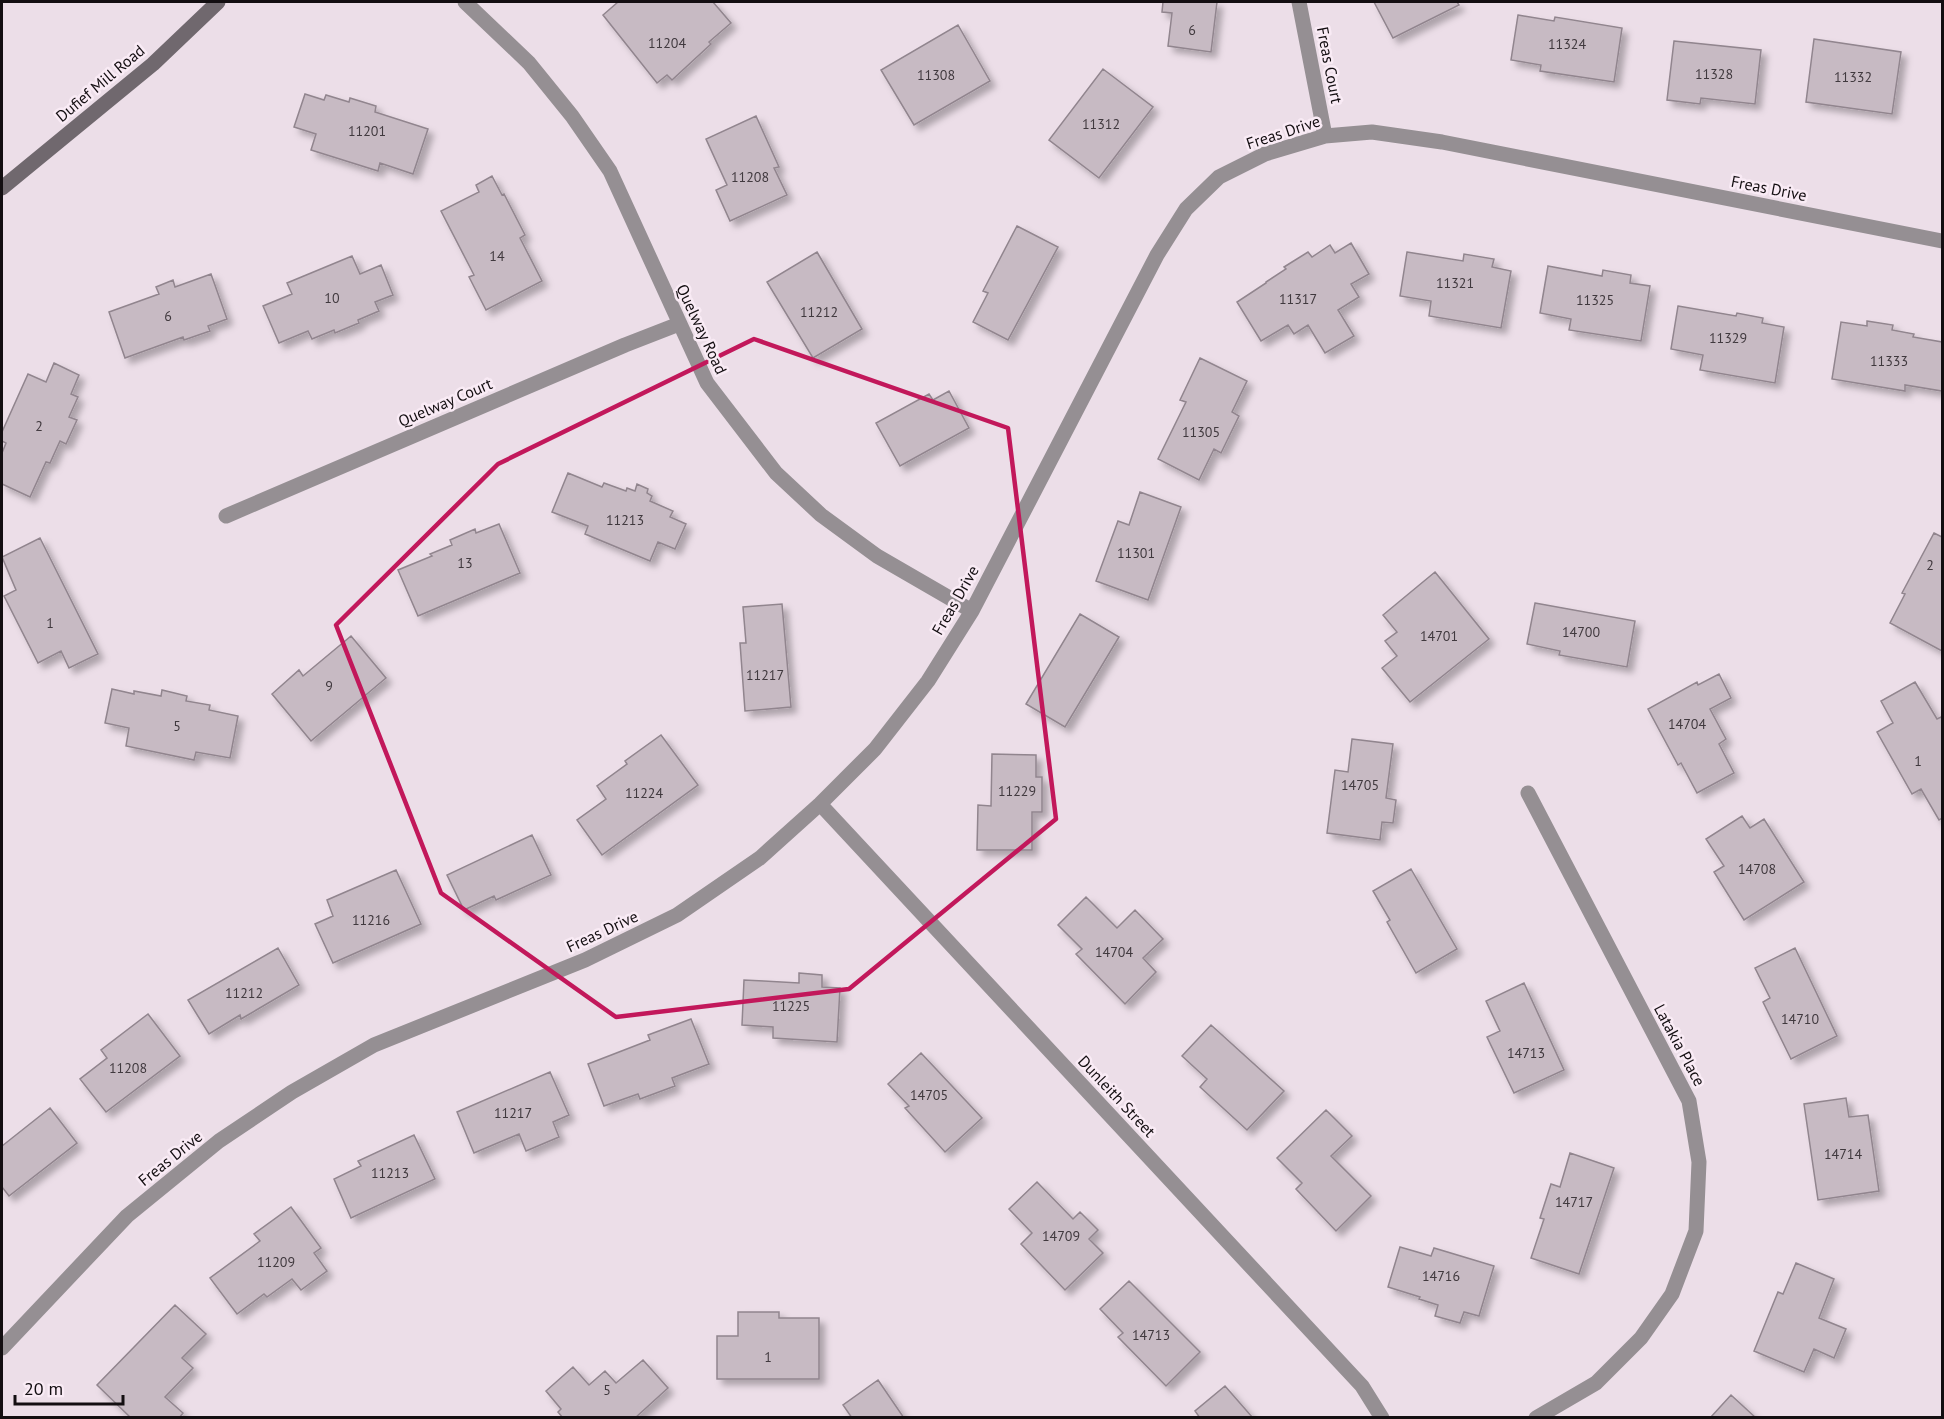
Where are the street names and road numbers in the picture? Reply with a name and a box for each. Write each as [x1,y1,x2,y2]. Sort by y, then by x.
street label: Freas Court [1313,25,1347,106]
street label: Dufief Mill Road [52,40,148,126]
street label: Freas Drive [1243,111,1323,153]
street label: Freas Drive [1729,171,1809,205]
street label: Quelway Road [672,281,732,377]
street label: Quelway Court [395,373,496,431]
street label: Freas Drive [927,562,983,638]
street label: Freas Drive [563,906,641,956]
street label: Latakia Place [1650,1001,1710,1089]
street label: Dunleith Street [1074,1051,1160,1141]
street label: Freas Drive [134,1126,206,1190]

